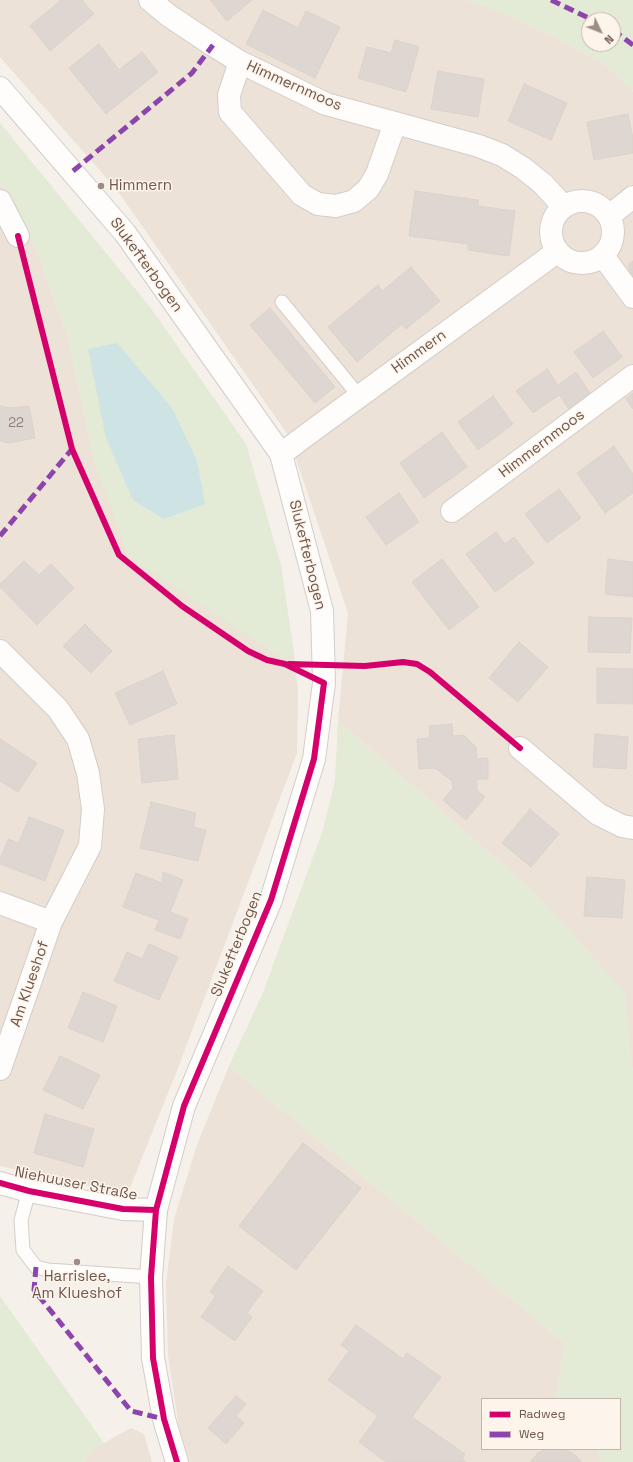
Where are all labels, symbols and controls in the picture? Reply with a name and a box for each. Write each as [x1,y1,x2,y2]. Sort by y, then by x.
north arrow [581,12,621,52]
text: N [601,32,617,47]
street label: Himmernmoos [244,57,344,115]
place label: Himmern [109,177,172,195]
marker: Himmern [96,181,106,191]
street label: Slukefterbogen [106,214,186,316]
street label: Himmern [388,326,450,378]
street label: Himmernmoos [496,406,588,482]
house number: 22 [8,415,24,431]
street label: Slukefterbogen [285,498,329,612]
street label: Slukefterbogen [208,888,266,1000]
street label: Am Klueshof [7,939,53,1029]
street label: Niehuuser Straße [13,1163,139,1205]
marker: Harrislee, Am Klueshof [72,1257,82,1267]
place label: Harrislee, Am Klueshof [32,1268,122,1303]
legend [481,1398,621,1450]
text: Radweg [519,1406,565,1422]
text: Weg [519,1426,544,1442]

